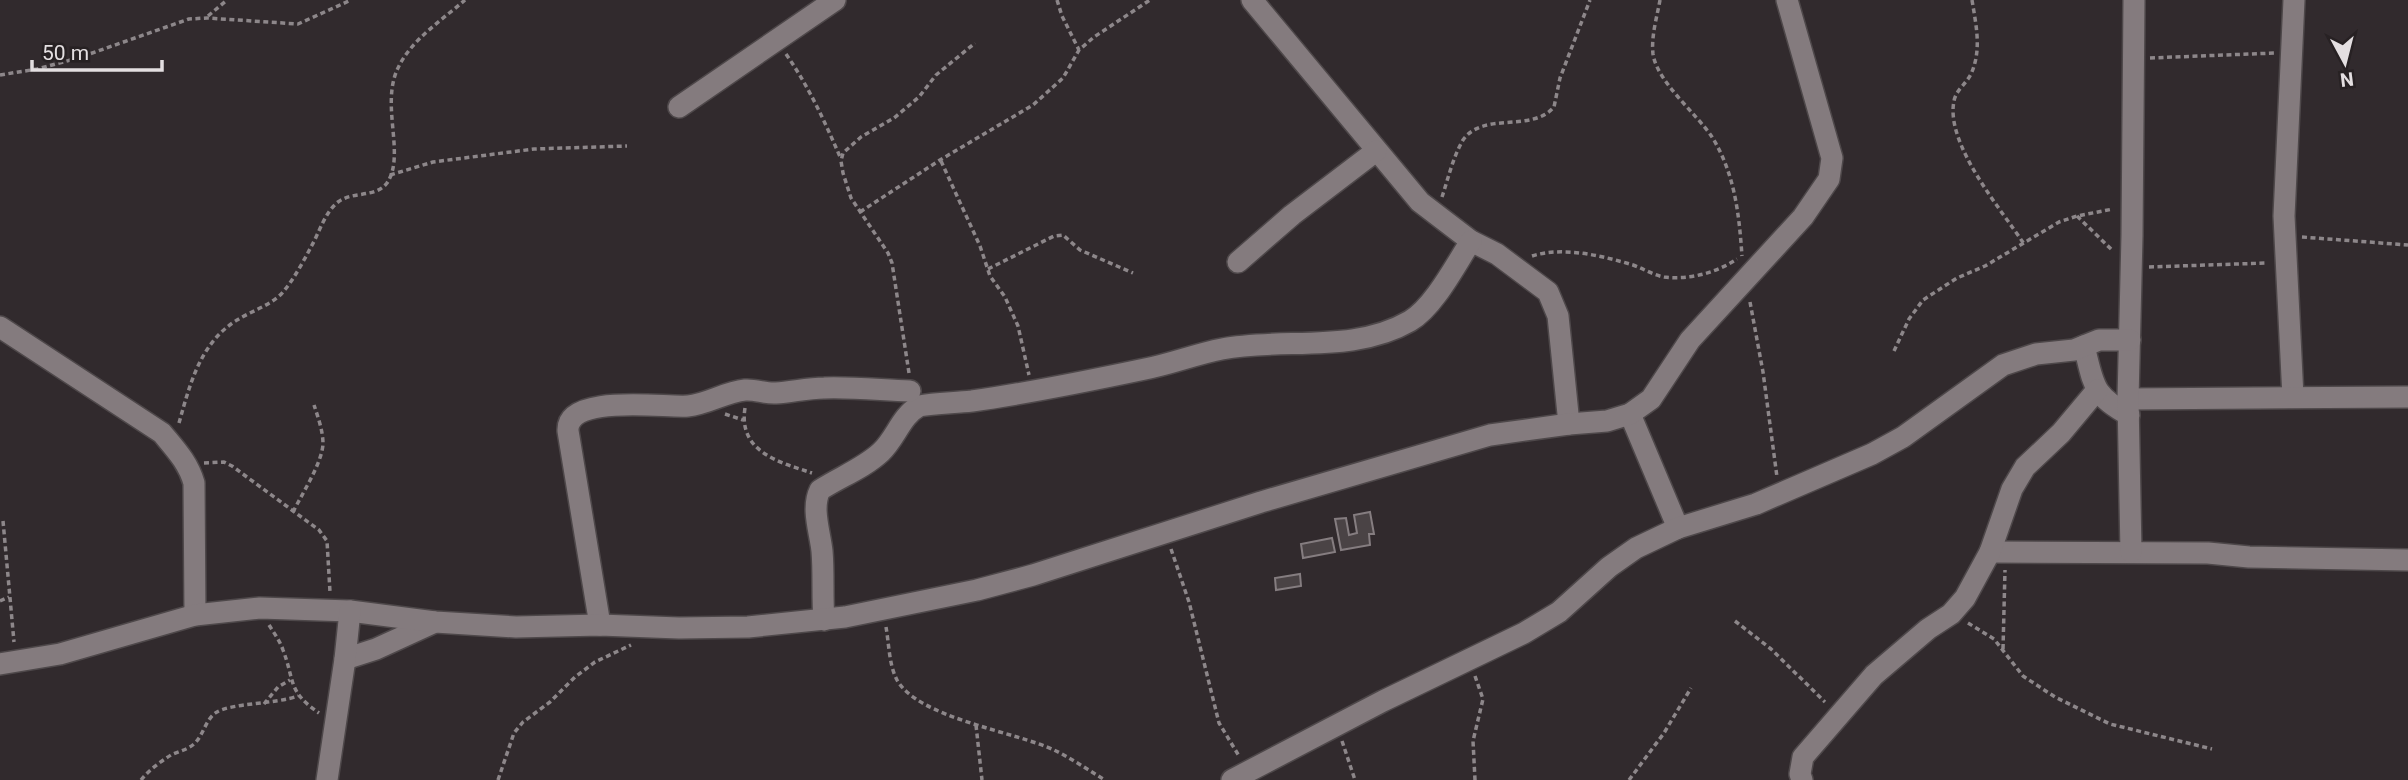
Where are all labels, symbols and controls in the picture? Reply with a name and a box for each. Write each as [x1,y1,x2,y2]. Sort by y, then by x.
scale bar [32,28,161,72]
north arrow [2310,28,2380,98]
text: 50 m [42,41,89,65]
text: N [2339,67,2355,92]

